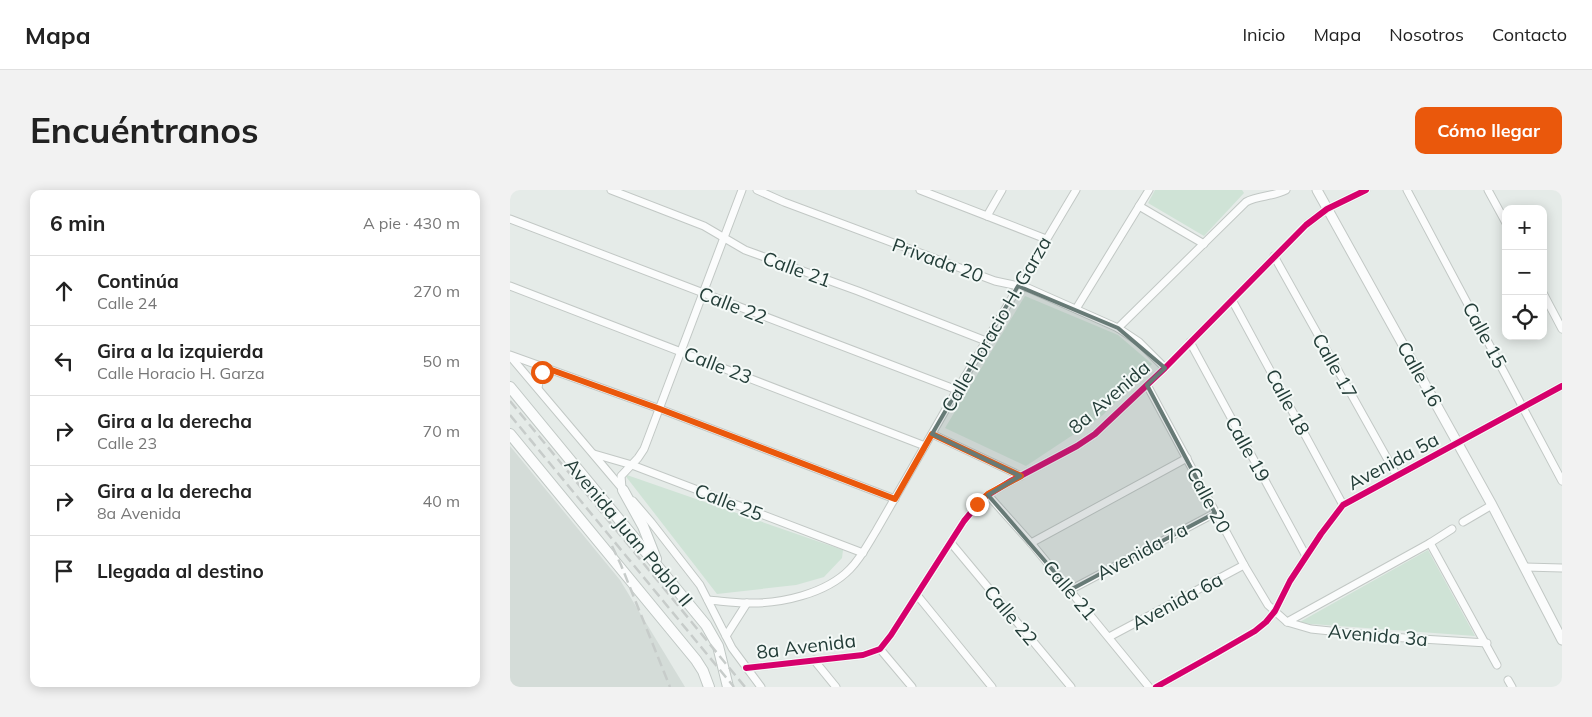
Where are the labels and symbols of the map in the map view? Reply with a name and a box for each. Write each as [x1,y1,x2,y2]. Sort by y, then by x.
street label: Privada 20 [889,232,987,288]
street label: Calle Horacio H. Garza [936,232,1056,416]
street label: Calle 21 [759,246,835,292]
street label: Calle 22 [695,281,771,329]
street label: Calle 15 [1458,298,1512,372]
street label: Calle 17 [1307,329,1363,403]
street label: Calle 16 [1392,337,1448,411]
street label: Calle 23 [680,341,756,389]
street label: 8a Avenida [1063,355,1155,439]
route start [531,361,554,384]
street label: Calle 18 [1261,365,1315,439]
street label: Calle 19 [1220,412,1276,486]
street label: Avenida 5a [1343,427,1443,495]
street label: Avenida Juan Pablo II [560,453,698,611]
street label: Calle 20 [1182,463,1236,537]
street label: Calle 25 [691,478,767,526]
route end [966,493,989,516]
street label: Avenida 7a [1092,517,1192,585]
street label: Calle 21 [1038,555,1102,625]
street label: Avenida 6a [1127,567,1227,635]
street label: Calle 22 [979,580,1043,650]
street label: Avenida 3a [1327,619,1429,651]
street label: 8a Avenida [755,628,857,664]

